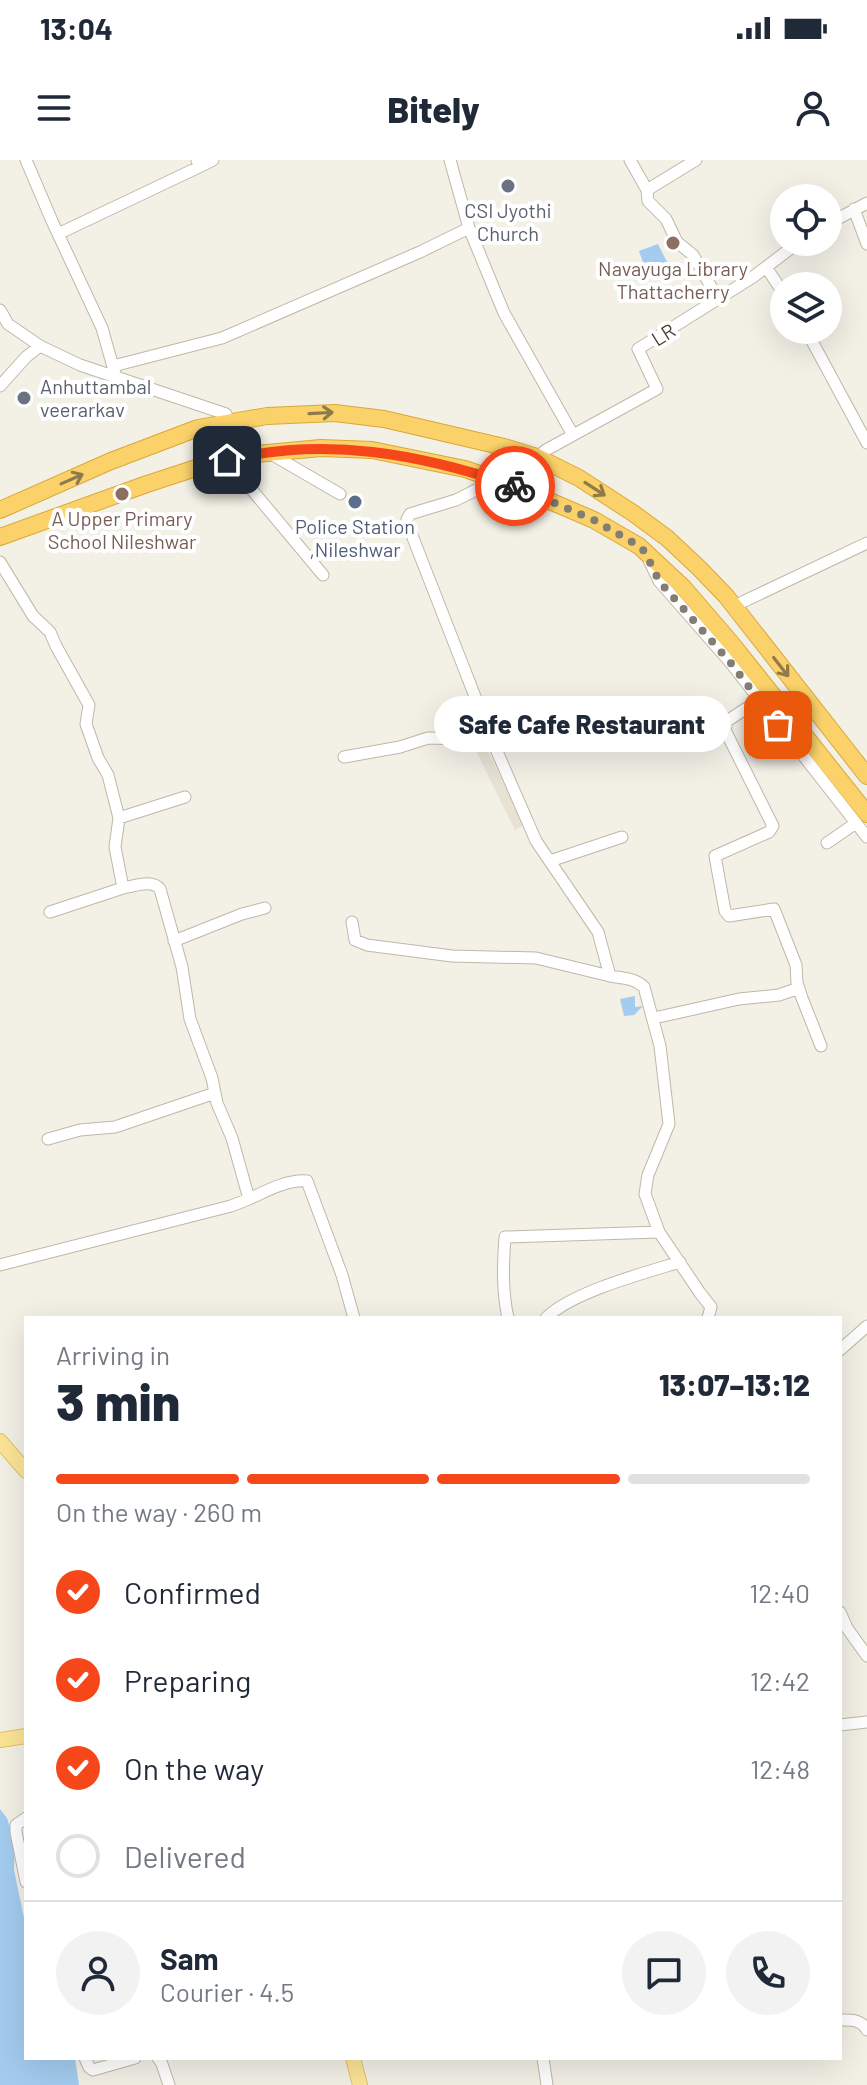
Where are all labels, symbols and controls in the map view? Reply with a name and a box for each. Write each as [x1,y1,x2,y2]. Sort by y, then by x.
text: 13:04 [40,10,113,46]
icon: menu [32,86,76,130]
icon: person [791,86,835,130]
text: Bitely [387,87,480,130]
marker: CSI Jyothi Church [499,177,517,195]
map controls [770,184,842,344]
button: locate [770,184,842,256]
place label: CSI Jyothi Church [464,198,552,245]
marker: Navayuga Library Thattacherry [664,234,682,252]
place label: Navayuga Library Thattacherry [598,256,748,303]
button: layers [770,272,842,344]
street label: LR [647,318,679,350]
place label: Anhuttambal veerarkav [40,374,151,421]
marker: Anhuttambal veerarkav [15,389,33,407]
one-way arrow [307,406,334,421]
pin [193,426,261,494]
icon: home [205,438,249,482]
courier [475,446,555,526]
icon: bike [493,464,537,508]
one-way arrow [59,471,83,486]
one-way arrow [583,481,606,497]
marker: A Upper Primary School Nileshwar [113,485,131,503]
marker: Police Station ,Nileshwar [346,493,364,511]
place label: A Upper Primary School Nileshwar [48,506,196,553]
place label: Police Station ,Nileshwar [295,514,415,561]
one-way arrow [773,656,790,677]
pin [744,691,812,759]
callout: Safe Cafe Restaurant [434,697,730,753]
icon: bag [756,703,800,747]
text: Safe Cafe Restaurant [459,708,705,739]
text: Arriving in [56,1339,170,1370]
text: 13:07–13:12 [659,1366,810,1402]
text: 3 min [56,1369,180,1431]
text: On the way · 260 m [56,1496,262,1527]
icon: check [56,1570,100,1614]
text: Confirmed [124,1574,261,1610]
text: 12:40 [749,1577,810,1608]
icon: check [56,1658,100,1702]
text: Preparing [124,1662,251,1698]
text: 12:42 [750,1665,810,1696]
icon: check [56,1746,100,1790]
text: On the way [124,1750,264,1786]
text: 12:48 [750,1753,810,1784]
text: Delivered [124,1838,246,1874]
button: person [56,1931,140,2015]
button: chat [622,1931,706,2015]
button: phone [726,1931,810,2015]
text: Sam [160,1940,219,1976]
text: Courier · 4.5 [160,1976,294,2007]

